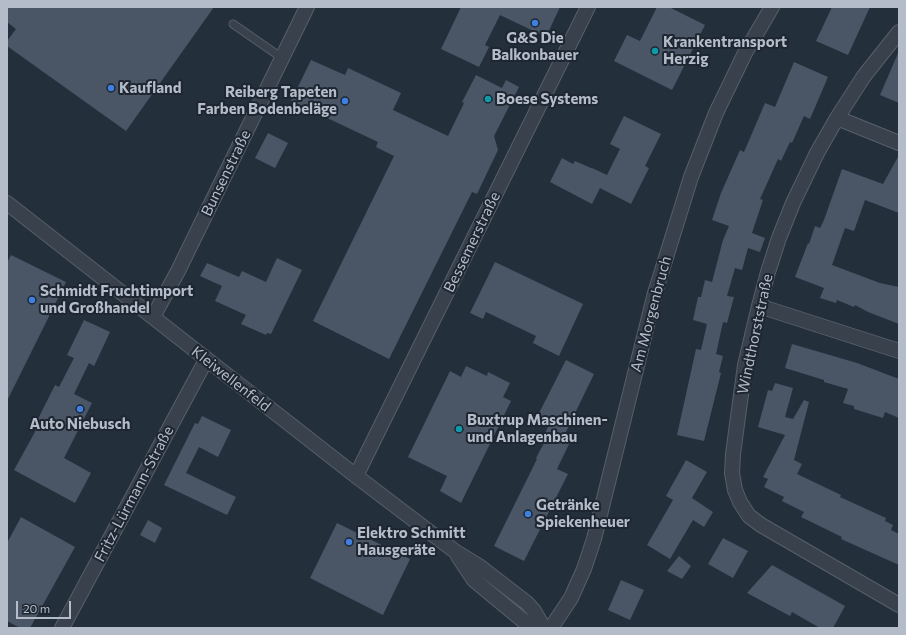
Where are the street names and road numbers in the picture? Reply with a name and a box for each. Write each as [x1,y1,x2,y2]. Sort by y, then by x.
street label: Bunsenstraße [197,127,255,219]
street label: Bessemerstraße [440,189,504,295]
street label: Am Morgenbruch [627,254,675,374]
street label: Windthorststraße [733,272,777,396]
street label: Kleiwellenfeld [188,343,274,415]
street label: Fritz-Lürmann-Straße [91,423,177,565]

